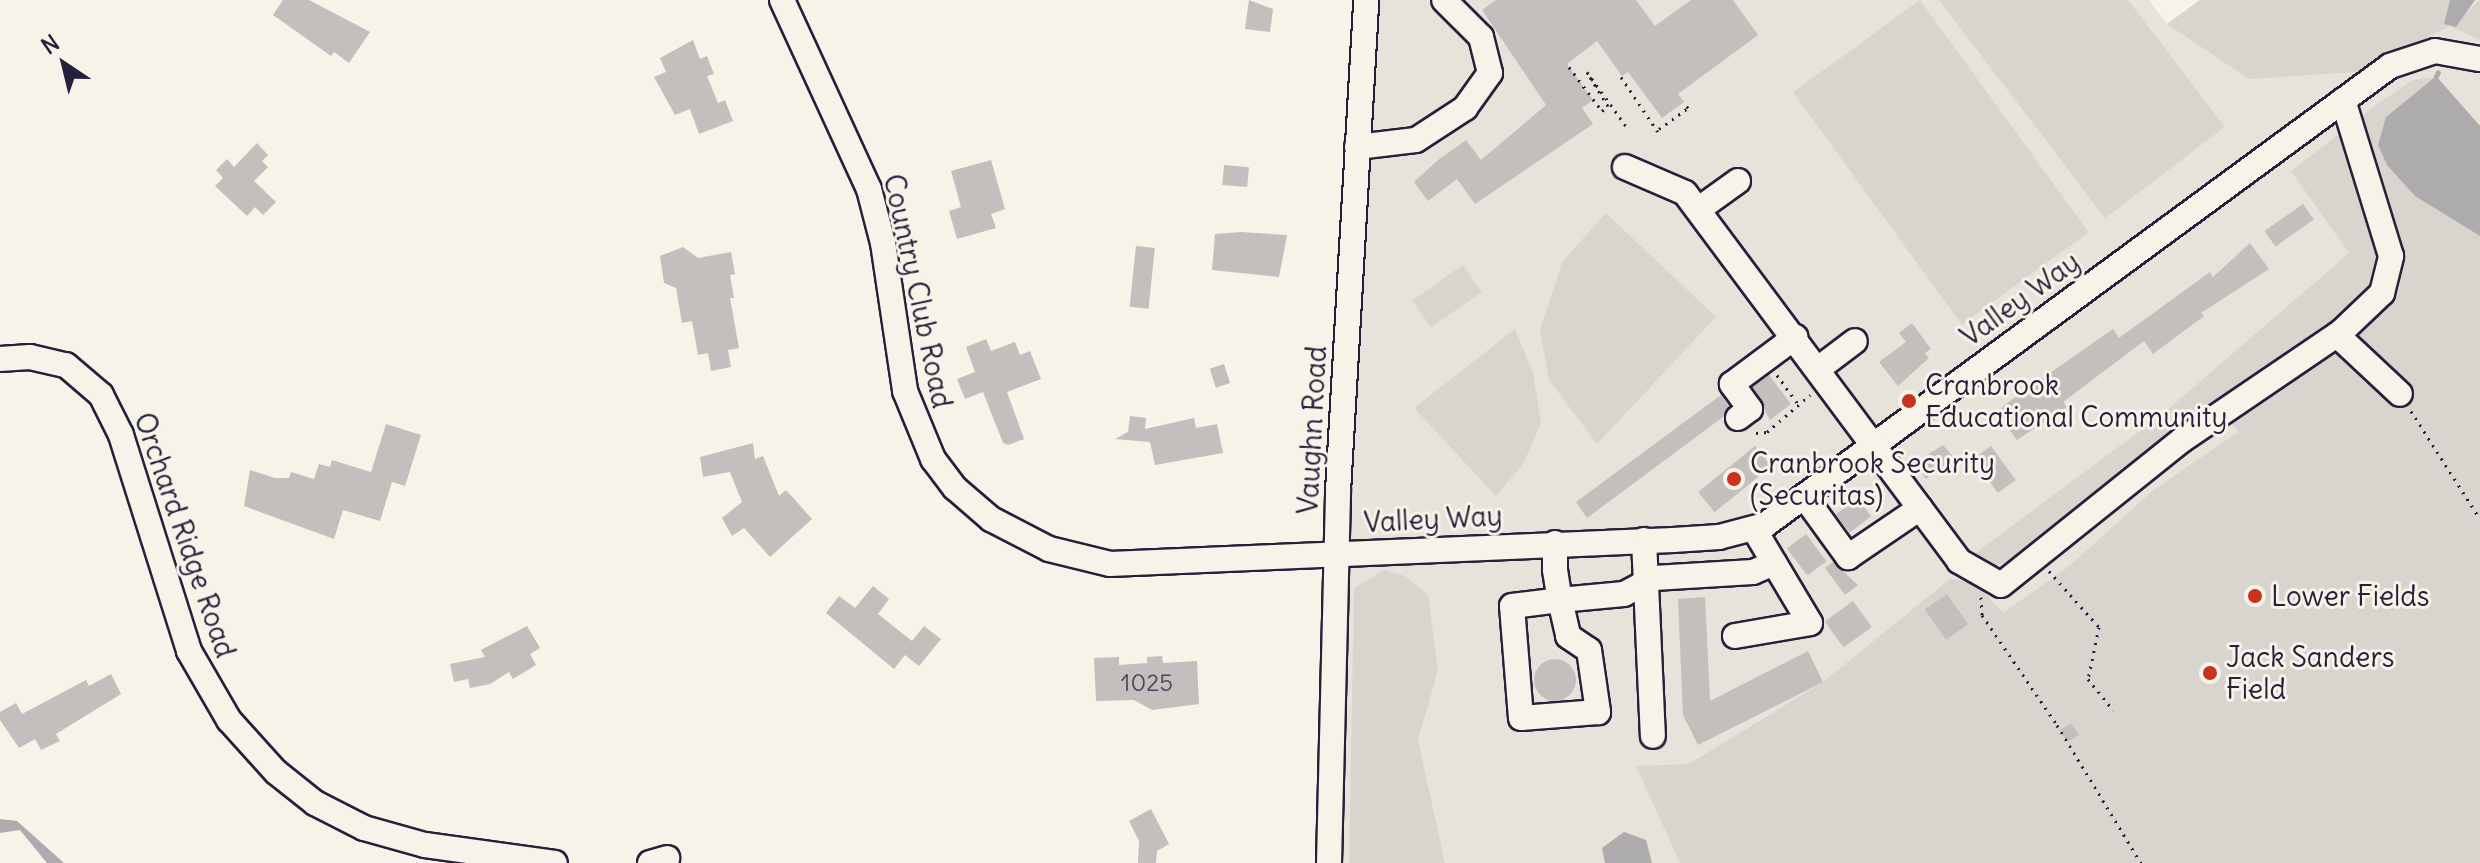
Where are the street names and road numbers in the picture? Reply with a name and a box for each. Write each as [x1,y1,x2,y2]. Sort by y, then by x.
street label: Country Club Road [877,171,959,411]
street label: Valley Way [1954,245,2086,353]
street label: Vaughn Road [1291,345,1333,515]
street label: Orchard Ridge Road [127,408,243,662]
street label: Valley Way [1363,499,1503,539]

